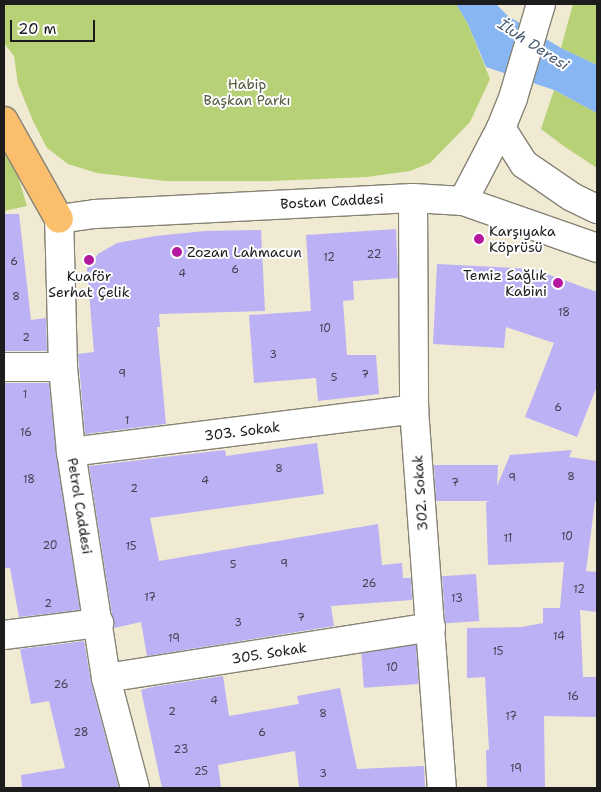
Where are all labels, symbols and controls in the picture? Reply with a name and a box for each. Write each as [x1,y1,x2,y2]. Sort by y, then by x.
scale bar [12,10,98,42]
water label: İluh Deresi [494,15,572,75]
text: 20 m [18,19,57,39]
park label: Habip Başkan Parkı [204,76,290,108]
street label: Bostan Caddesi [280,190,384,212]
place label: Karşıyaka Köprüsü [489,223,556,256]
marker: Karşıyaka Köprüsü [473,233,485,245]
place label: Zozan Lahmacun [187,244,302,260]
marker: Zozan Lahmacun [171,246,183,258]
house number: 22 [367,248,381,262]
house number: 12 [323,251,335,265]
marker: Kuaför Serhat Çelik [83,254,95,266]
house number: 6 [10,255,18,269]
house number: 6 [231,263,239,277]
house number: 4 [178,267,186,281]
place label: Temiz Sağlık Kabini [463,267,547,300]
place label: Kuaför Serhat Çelik [48,268,130,300]
marker: Temiz Sağlık Kabini [551,276,565,290]
house number: 8 [12,290,20,304]
house number: 18 [558,306,570,320]
house number: 10 [319,322,331,336]
house number: 2 [22,331,30,345]
house number: 3 [269,348,277,362]
house number: 9 [118,367,126,381]
house number: 7 [361,368,369,382]
house number: 5 [331,371,337,385]
house number: 1 [23,388,27,402]
house number: 6 [554,401,562,415]
house number: 1 [125,414,129,428]
street label: 303. Sokak [203,418,281,444]
house number: 16 [20,426,32,440]
street label: 302. Sokak [409,454,431,532]
street label: Petrol Caddesi [64,457,96,555]
house number: 8 [275,462,283,476]
house number: 8 [567,470,575,484]
house number: 9 [508,471,516,485]
house number: 18 [23,473,35,487]
house number: 4 [201,474,209,488]
house number: 7 [451,476,459,490]
house number: 2 [130,482,138,496]
house number: 10 [561,530,573,544]
house number: 11 [504,532,512,546]
house number: 20 [42,539,58,553]
house number: 15 [125,540,137,554]
house number: 9 [280,557,288,571]
house number: 5 [230,558,236,572]
house number: 26 [362,577,376,591]
house number: 12 [573,583,585,597]
house number: 17 [144,591,156,605]
house number: 13 [451,592,463,606]
house number: 2 [44,597,52,611]
house number: 7 [297,611,305,625]
house number: 3 [234,616,242,630]
house number: 14 [553,630,565,644]
house number: 19 [168,632,180,646]
street label: 305. Sokak [230,639,308,667]
house number: 15 [492,645,504,659]
house number: 10 [386,661,398,675]
house number: 26 [54,678,68,692]
house number: 16 [567,690,579,704]
house number: 4 [210,694,218,708]
house number: 2 [168,705,176,719]
house number: 8 [319,707,327,721]
house number: 17 [505,710,517,724]
house number: 28 [73,726,89,740]
house number: 6 [258,726,266,740]
house number: 23 [174,743,188,757]
house number: 19 [510,762,522,776]
house number: 25 [194,765,208,779]
house number: 3 [319,767,327,781]

